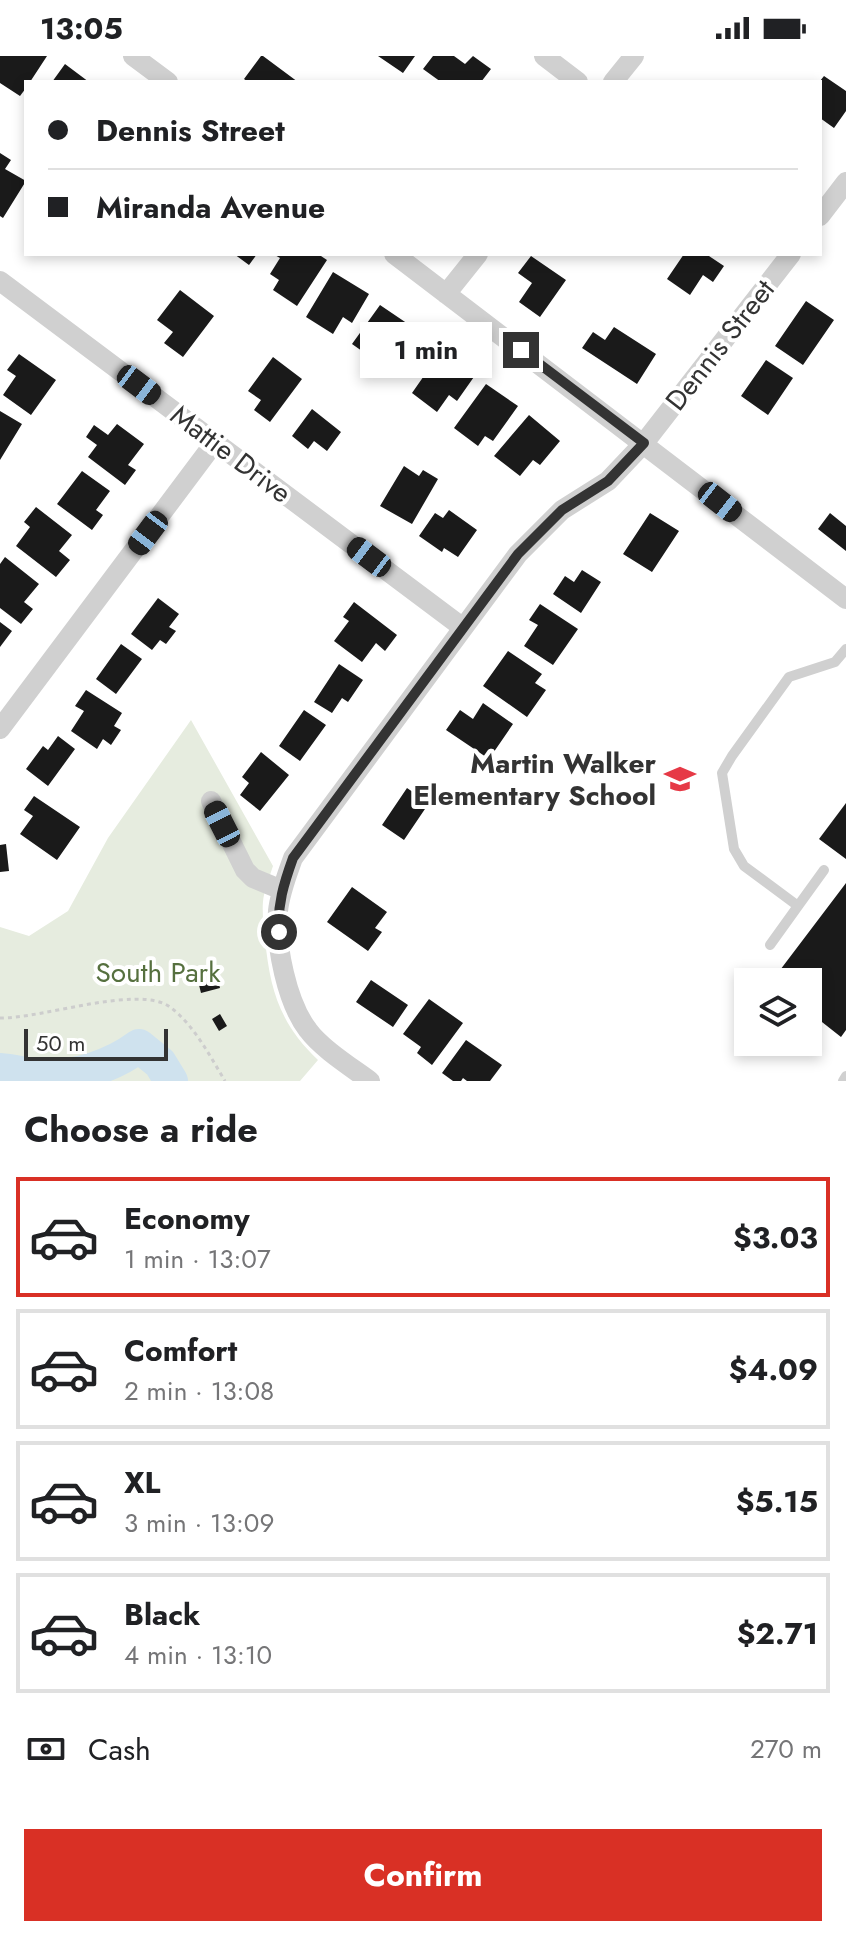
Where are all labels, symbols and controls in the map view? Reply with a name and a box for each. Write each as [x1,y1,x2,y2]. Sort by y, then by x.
text: 13:05 [40,7,123,50]
text: Dennis Street [96,109,285,152]
text: Miranda Avenue [96,186,325,229]
street label: Dennis Street [656,270,785,419]
callout: 1 min [361,322,493,378]
text: 1 min [394,331,458,369]
route end [503,332,539,368]
car [113,361,165,409]
street label: Mattie Drive [162,395,300,513]
car [694,478,746,526]
car [124,507,172,559]
car [343,533,395,581]
place label: Martin Walker Elementary School [413,743,656,816]
school or university icon: Martin Walker Elementary School [663,762,697,796]
car [200,797,244,851]
route start [261,914,297,950]
park label: South Park [95,952,221,993]
map controls [734,968,822,1056]
button: layers [734,968,822,1056]
scale bar [24,1025,168,1061]
text: 50 m [36,1027,85,1059]
text: Choose a ride [24,1103,258,1155]
text: Economy [124,1197,250,1240]
icon: car [28,1201,100,1273]
text: $3.03 [733,1216,818,1259]
text: 1 min · 13:07 [124,1240,271,1278]
text: Comfort [124,1329,237,1372]
icon: car [28,1333,100,1405]
text: $4.09 [729,1348,818,1391]
text: 2 min · 13:08 [124,1372,274,1410]
text: XL [124,1461,160,1504]
icon: car [28,1465,100,1537]
text: $5.15 [736,1480,818,1523]
text: 3 min · 13:09 [124,1504,274,1542]
text: Black [124,1593,200,1636]
icon: car [28,1597,100,1669]
text: $2.71 [737,1612,818,1655]
text: 4 min · 13:10 [124,1636,272,1674]
icon: cash [24,1727,68,1771]
text: Cash [88,1728,151,1771]
text: 270 m [750,1730,822,1768]
button: Confirm [24,1829,822,1921]

